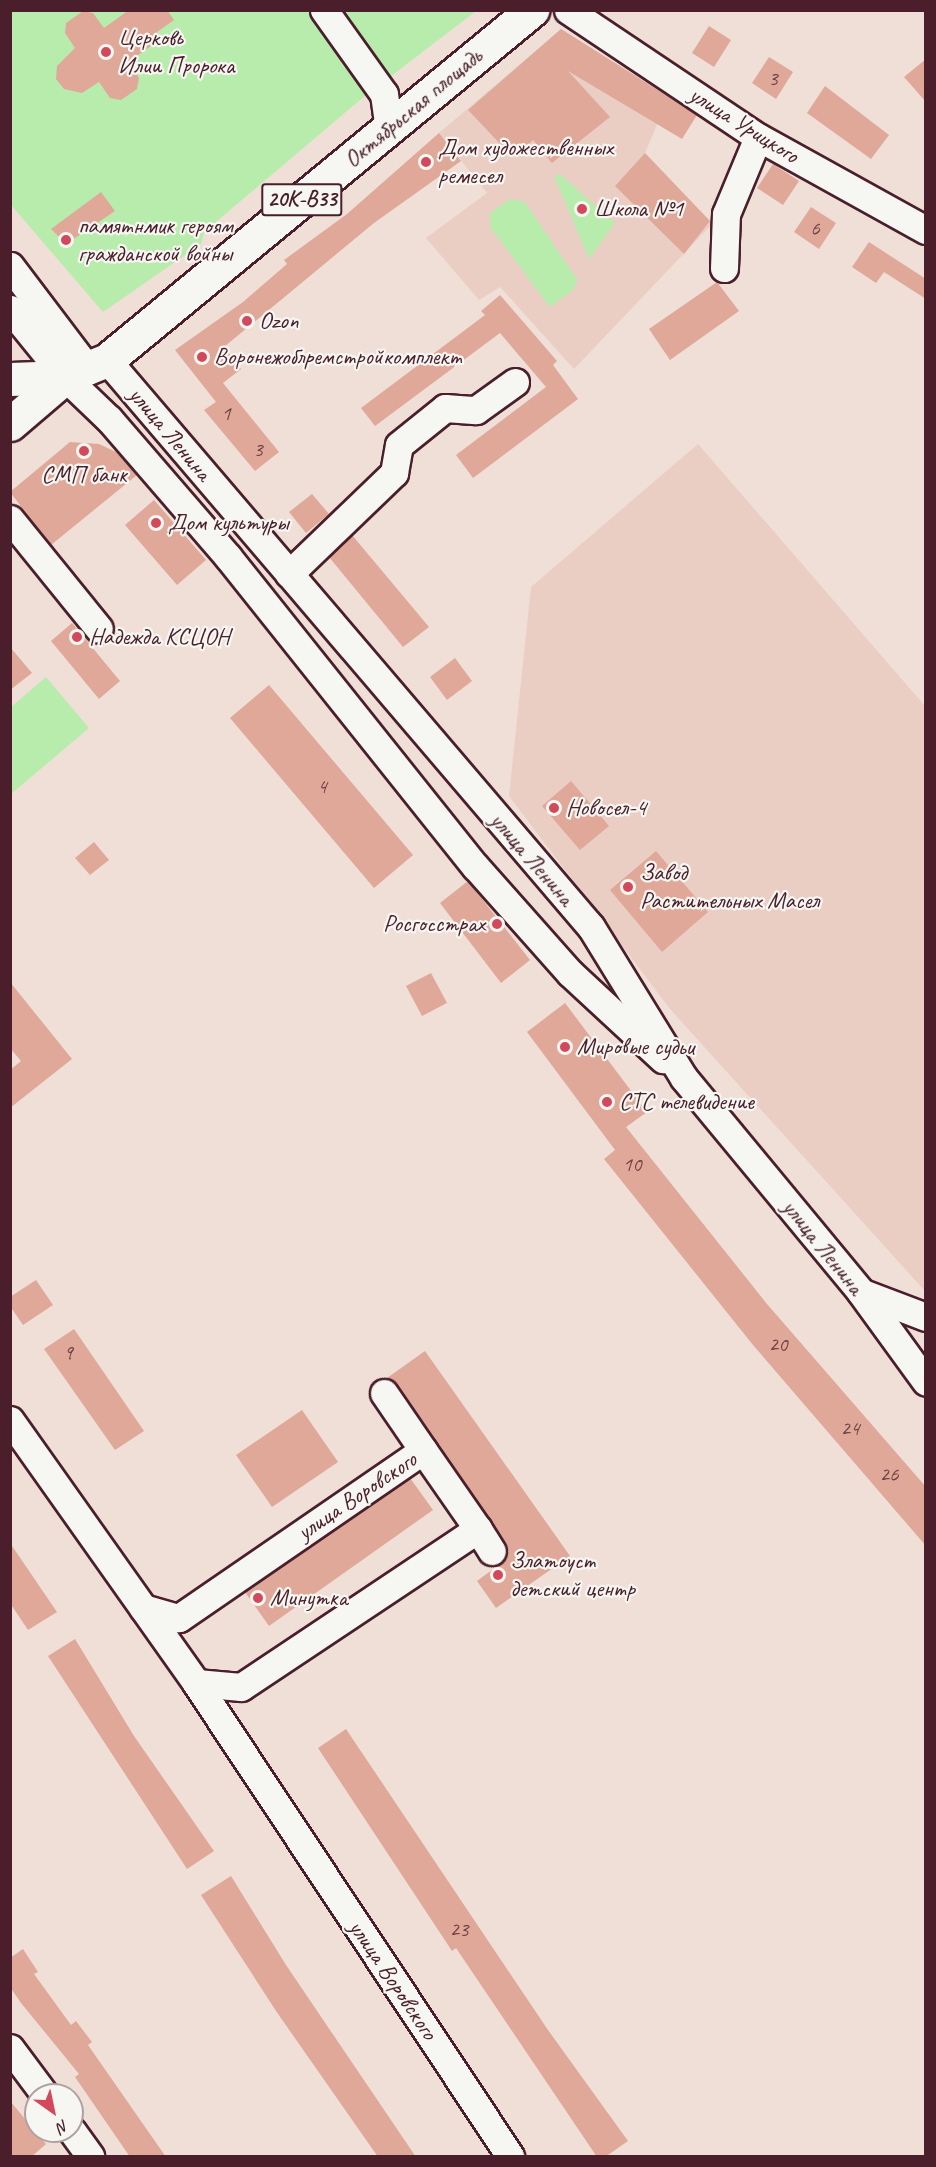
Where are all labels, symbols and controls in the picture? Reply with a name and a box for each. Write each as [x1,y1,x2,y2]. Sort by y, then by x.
place label: Церковь Илии Пророка [118,24,235,80]
street label: Октябрьская площадь [338,42,488,174]
marker: Церковь Илии Пророка [99,45,113,59]
house number: 3 [768,65,778,91]
street label: улица Урицкого [684,80,804,170]
place label: Дом художественных ремесел [438,134,612,190]
marker: Дом художественных ремесел [419,155,433,169]
road number: 20К-В33 [260,181,344,219]
place label: Школа №1 [594,195,683,223]
marker: Школа №1 [575,202,589,216]
place label: памятнмик героям гражданской войны [78,212,232,268]
house number: 6 [810,215,820,241]
marker: памятнмик героям гражданской войны [59,233,73,247]
place label: Ozon [259,307,298,335]
marker: Ozon [240,314,254,328]
place label: Воронежоблремстройкомплект [214,343,462,371]
marker: Воронежоблремстройкомплект [195,350,209,364]
street label: улица Ленина [122,381,218,487]
house number: 1 [221,400,231,426]
house number: 3 [253,436,263,462]
marker: СМП банк [77,444,91,458]
place label: СМП банк [41,461,127,489]
place label: Дом культуры [168,509,285,537]
marker: Дом культуры [149,516,163,530]
place label: Надежда КСЦОН [89,623,230,651]
marker: Надежда КСЦОН [70,630,84,644]
house number: 4 [317,773,327,799]
place label: Новосел-4 [566,794,646,822]
marker: Новосел-4 [547,801,561,815]
street label: улица Ленина [484,807,580,911]
place label: Завод Растительных Масел [640,859,819,915]
marker: Завод Растительных Масел [621,880,635,894]
place label: Росгосстрах [383,910,485,938]
marker: Росгосстрах [490,917,504,931]
place label: Мировые судьи [577,1033,695,1061]
marker: Мировые судьи [558,1040,572,1054]
place label: СТС телевидение [619,1088,754,1116]
marker: СТС телевидение [600,1095,614,1109]
house number: 10 [623,1151,641,1177]
street label: улица Ленина [776,1194,870,1300]
house number: 20 [769,1331,787,1357]
house number: 9 [63,1339,73,1365]
house number: 24 [841,1415,859,1441]
street label: улица Воровского [291,1445,423,1547]
house number: 26 [880,1461,898,1487]
place label: Златоуст детский центр [510,1547,635,1603]
marker: Златоуст детский центр [491,1568,505,1582]
place label: Минутка [270,1584,347,1612]
marker: Минутка [251,1591,265,1605]
street label: улица Воровского [342,1914,444,2046]
house number: 23 [450,1916,468,1942]
north arrow [24,2083,84,2143]
text: N [53,2115,72,2138]

